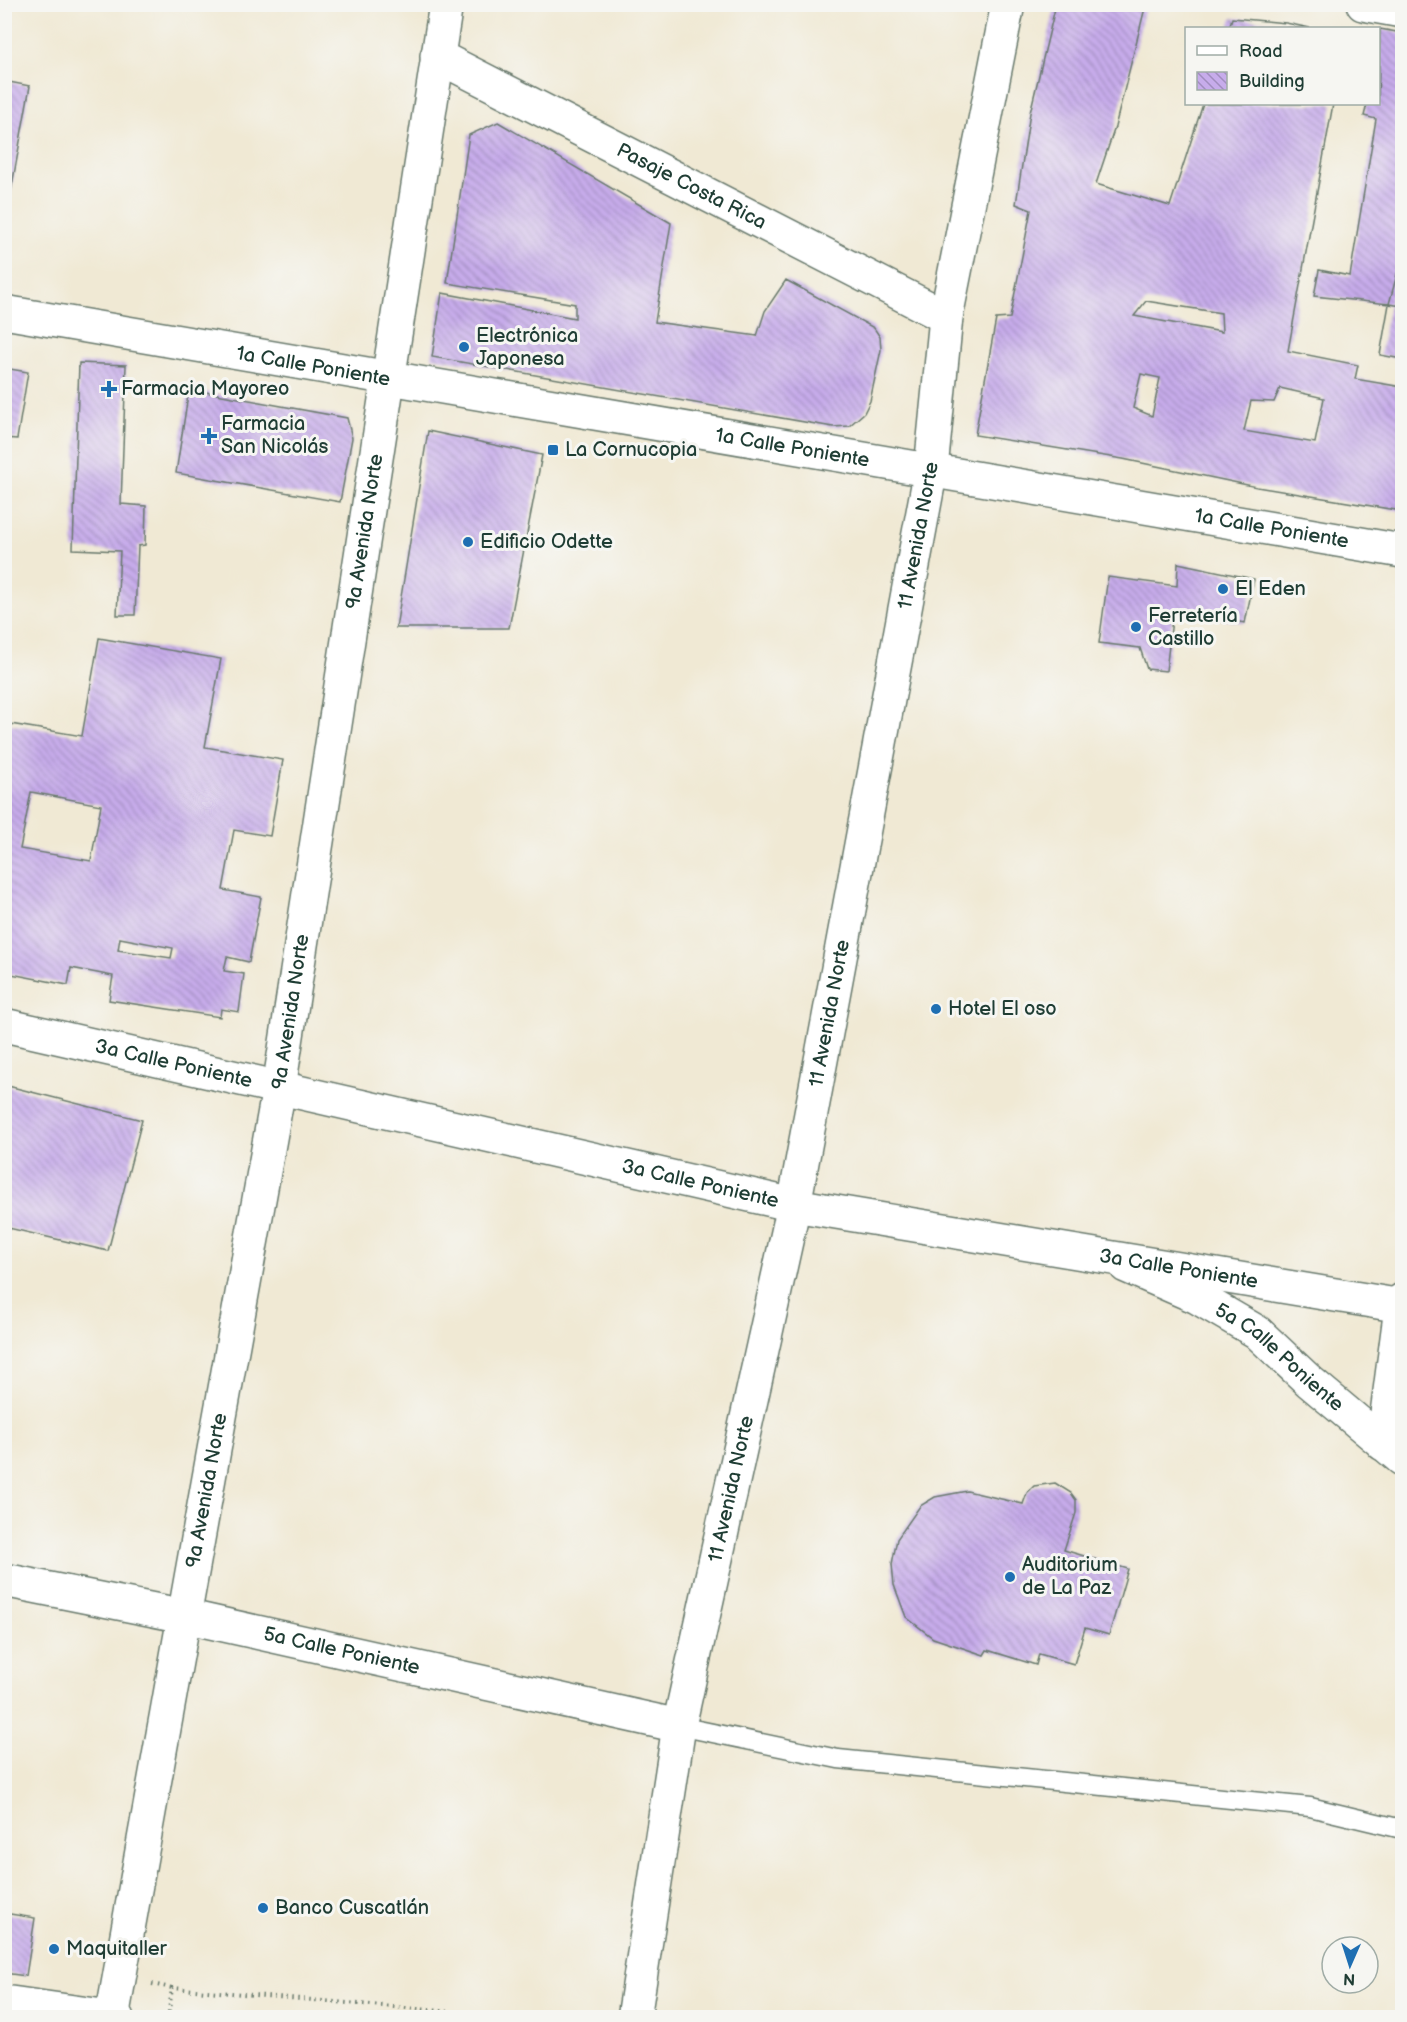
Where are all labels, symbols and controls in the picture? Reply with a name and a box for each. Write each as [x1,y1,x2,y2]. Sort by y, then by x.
legend [1185,27,1380,105]
text: Road [1239,41,1283,62]
text: Building [1239,71,1305,92]
street label: Pasaje Costa Rica [613,138,770,235]
place label: Electrónica Japonesa [476,324,578,371]
marker: Electrónica Japonesa [457,340,471,354]
street label: 1a Calle Poniente [234,341,392,392]
place label: Farmacia Mayoreo [121,377,289,401]
marker: Farmacia Mayoreo [102,382,116,396]
place label: Farmacia San Nicolás [221,412,328,459]
street label: 1a Calle Poniente [714,423,871,473]
marker: Farmacia San Nicolás [202,429,216,443]
place label: La Cornucopia [565,438,697,462]
marker: La Cornucopia [546,443,560,457]
street label: 9a Avenida Norte [341,452,389,611]
street label: 11 Avenida Norte [893,461,944,611]
street label: 1a Calle Poniente [1193,504,1351,554]
place label: Edificio Odette [480,530,613,554]
marker: Edificio Odette [461,535,475,549]
place label: El Eden [1235,577,1306,601]
marker: El Eden [1216,582,1230,596]
place label: Ferretería Castillo [1148,604,1238,651]
marker: Ferretería Castillo [1129,620,1143,634]
street label: 9a Avenida Norte [267,932,315,1091]
street label: 11 Avenida Norte [804,938,855,1089]
place label: Hotel El oso [948,997,1057,1021]
marker: Hotel El oso [929,1002,943,1016]
street label: 3a Calle Poniente [93,1034,255,1093]
street label: 3a Calle Poniente [619,1154,781,1213]
street label: 3a Calle Poniente [1097,1244,1260,1294]
street label: 5a Calle Poniente [1211,1298,1349,1417]
street label: 9a Avenida Norte [181,1411,232,1570]
street label: 11 Avenida Norte [703,1414,759,1565]
place label: Auditorium de La Paz [1022,1553,1118,1600]
marker: Auditorium de La Paz [1003,1570,1017,1584]
street label: 5a Calle Poniente [261,1622,422,1680]
place label: Banco Cuscatlán [275,1896,429,1920]
marker: Banco Cuscatlán [256,1901,270,1915]
north arrow [1320,1935,1380,1995]
place label: Maquitaller [66,1937,168,1961]
marker: Maquitaller [47,1942,61,1956]
text: N [1343,1969,1356,1988]

